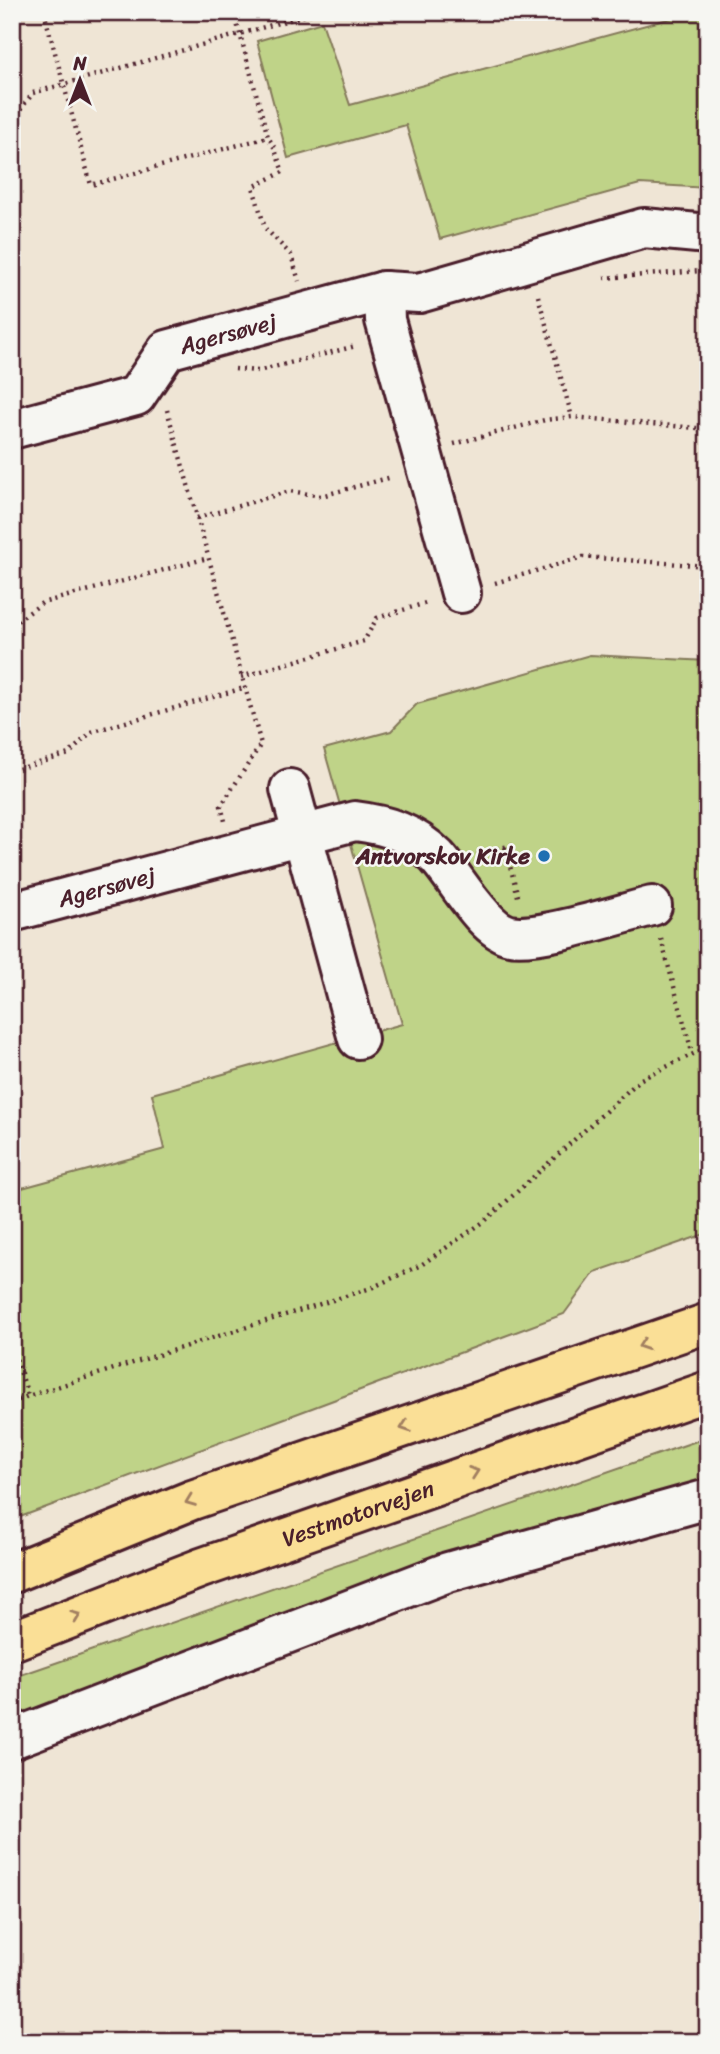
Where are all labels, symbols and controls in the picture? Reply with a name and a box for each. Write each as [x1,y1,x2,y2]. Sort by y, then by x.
north arrow [46,46,116,116]
text: N [72,47,87,80]
street label: Agersøvej [174,301,282,367]
place label: Antvorskov Kirke [355,836,530,877]
marker: Antvorskov Kirke [536,848,552,864]
street label: Agersøvej [53,855,161,920]
one-way arrow [638,1337,650,1351]
one-way arrow [399,1419,411,1433]
one-way arrow [468,1467,480,1481]
street label: Vestmotorvejen [277,1468,440,1559]
one-way arrow [184,1493,196,1507]
one-way arrow [69,1611,81,1625]

